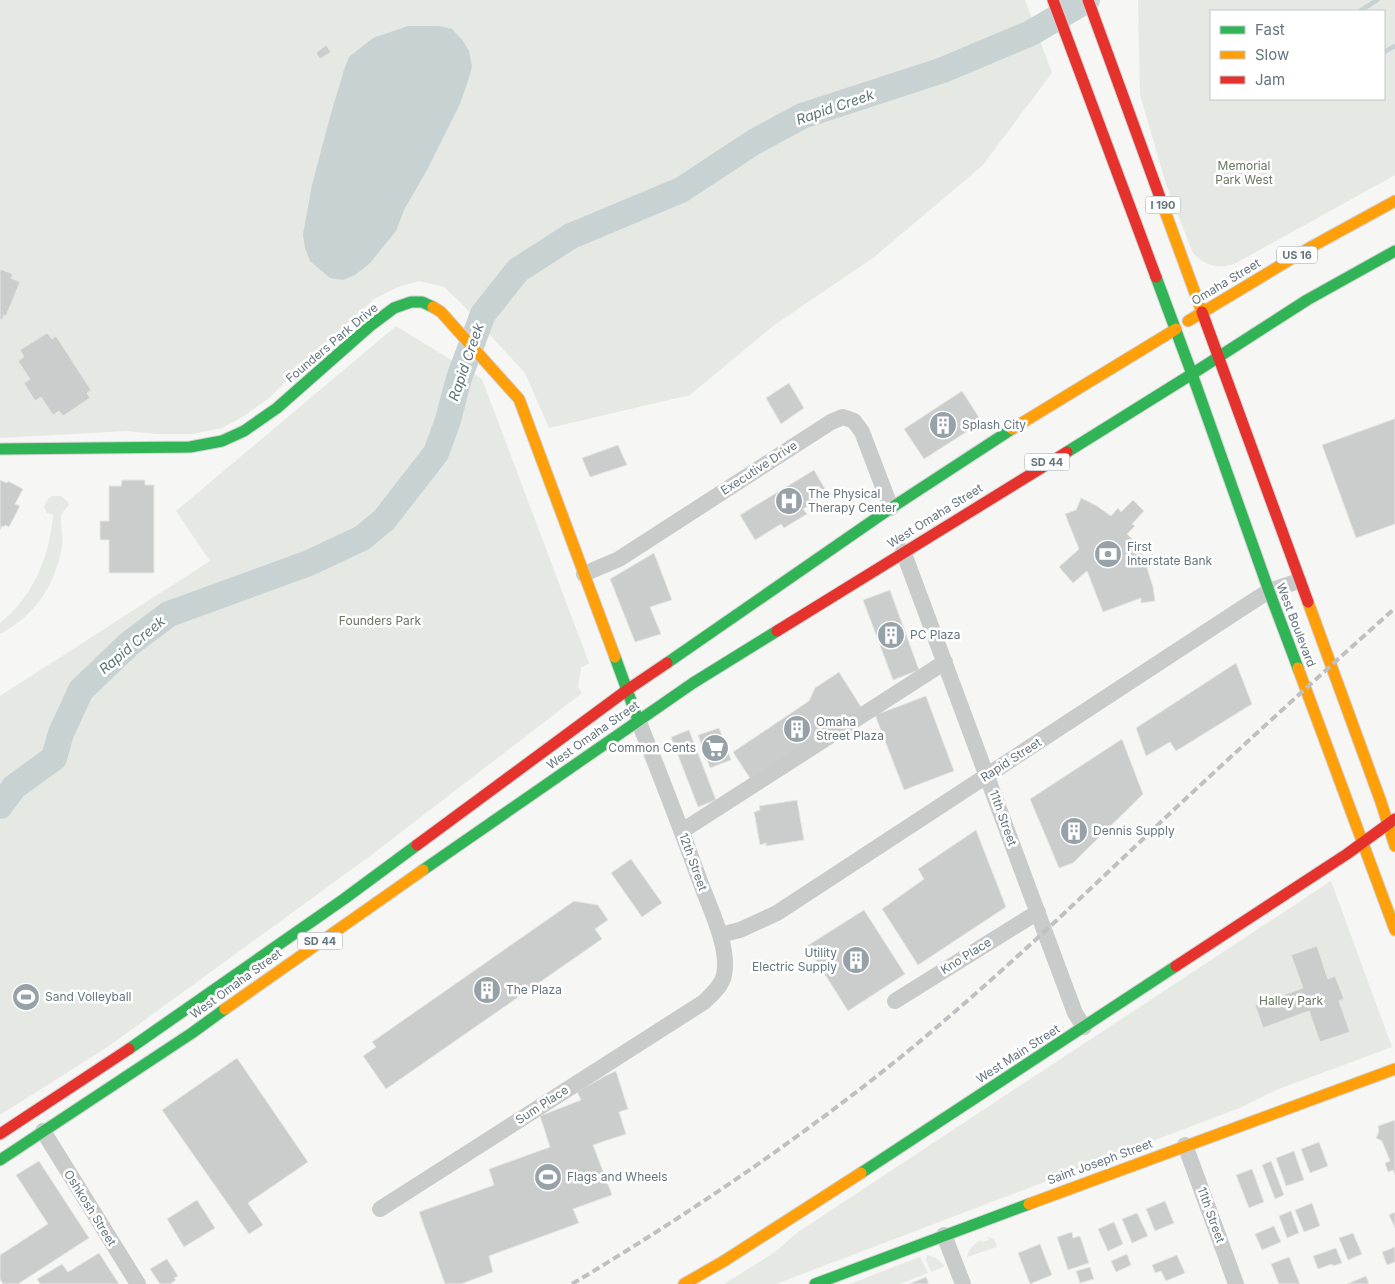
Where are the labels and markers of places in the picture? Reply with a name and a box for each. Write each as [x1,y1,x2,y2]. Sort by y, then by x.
building icon: Splash City [928,410,958,440]
place label: Splash City [962,417,1026,432]
hospital icon: The Physical Therapy Center [774,486,804,516]
place label: The Physical Therapy Center [808,486,897,515]
bank icon: First Interstate Bank [1093,539,1123,569]
place label: First Interstate Bank [1127,539,1213,568]
building icon: PC Plaza [876,620,906,650]
place label: PC Plaza [910,627,960,642]
building icon: Omaha Street Plaza [782,714,812,744]
place label: Omaha Street Plaza [816,714,884,743]
supermarket icon: Common Cents [700,733,730,763]
place label: Common Cents [608,740,696,755]
building icon: Dennis Supply [1059,816,1089,846]
place label: Dennis Supply [1093,823,1175,838]
place label: Utility Electric Supply [752,945,837,974]
building icon: Utility Electric Supply [841,945,871,975]
building icon: The Plaza [472,975,502,1005]
sports icon: Sand Volleyball [11,982,41,1012]
place label: The Plaza [506,982,562,997]
place label: Sand Volleyball [45,989,132,1004]
sports icon: Flags and Wheels [533,1162,563,1192]
place label: Flags and Wheels [567,1169,668,1184]

